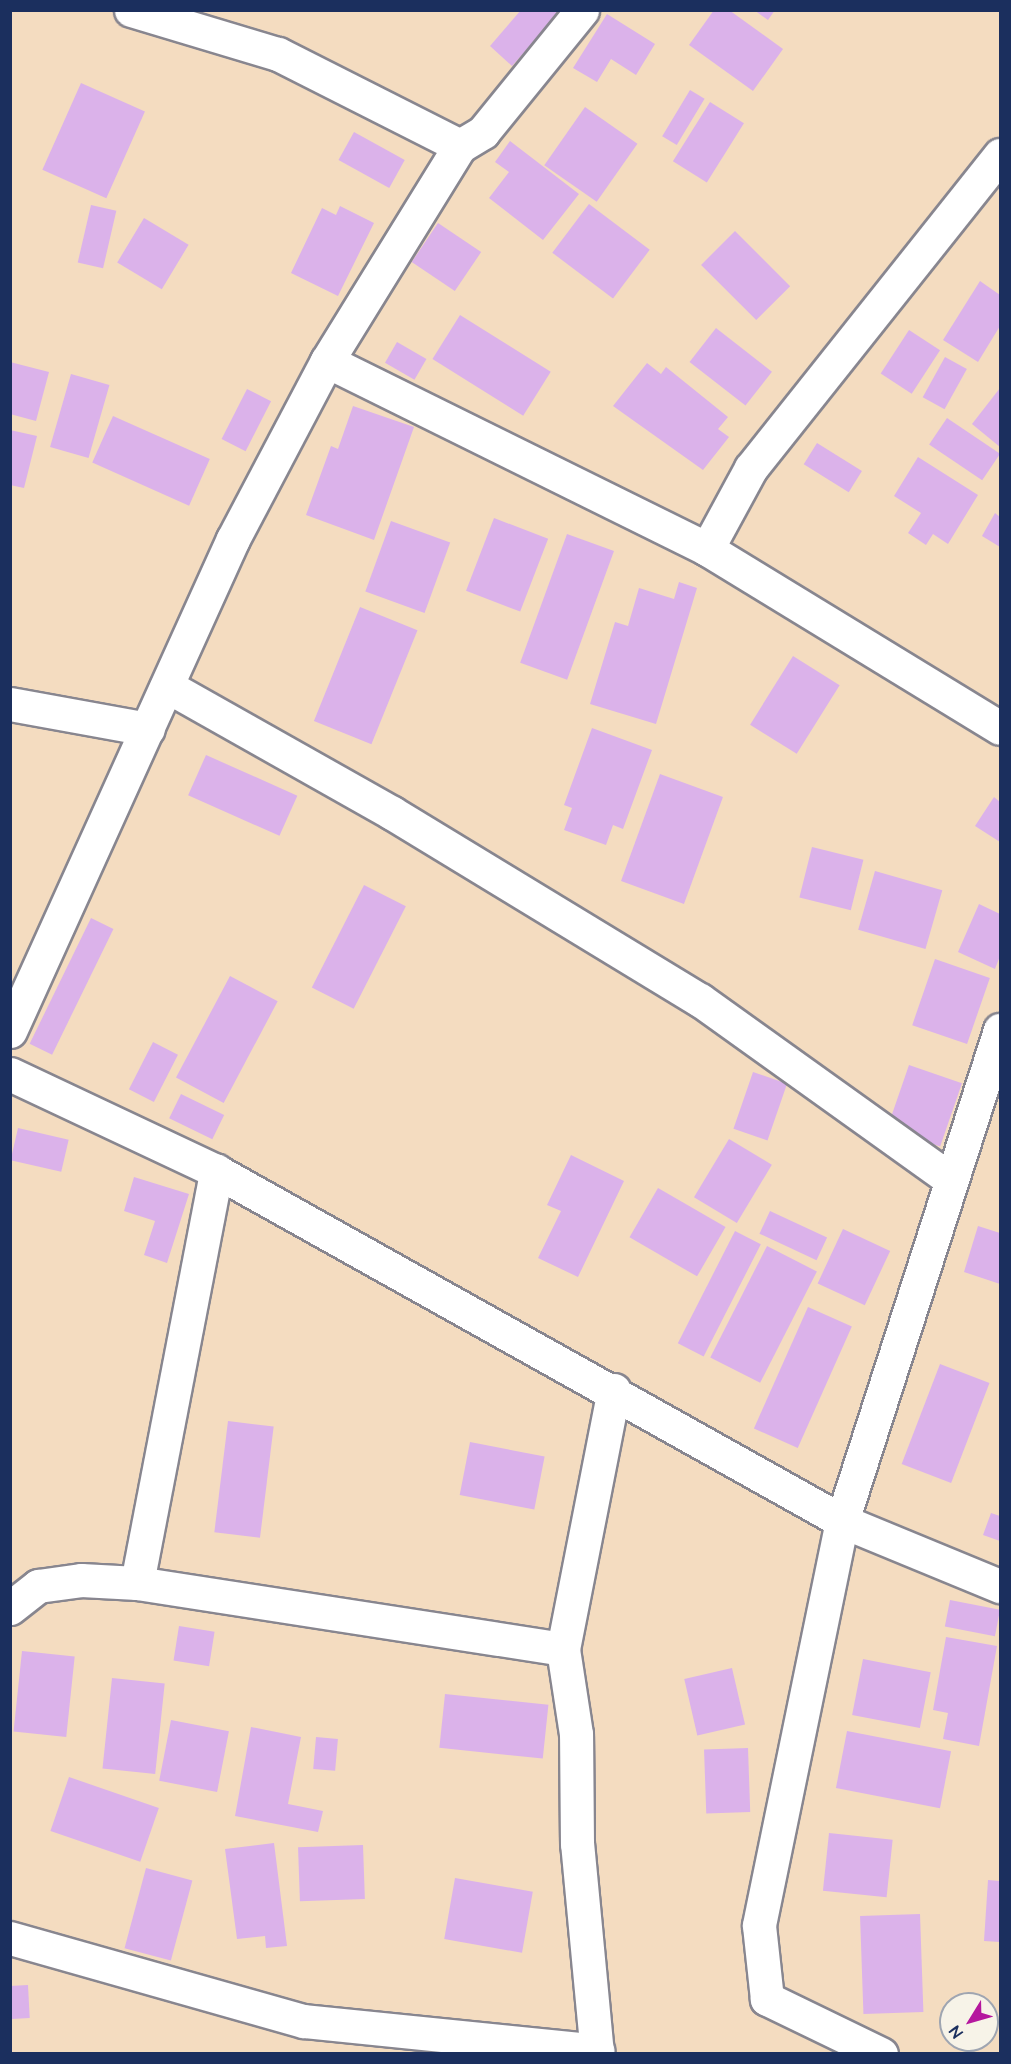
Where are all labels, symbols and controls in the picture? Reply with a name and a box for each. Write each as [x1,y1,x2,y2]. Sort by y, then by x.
north arrow [939,1992,999,2052]
text: N [944,2021,968,2042]

